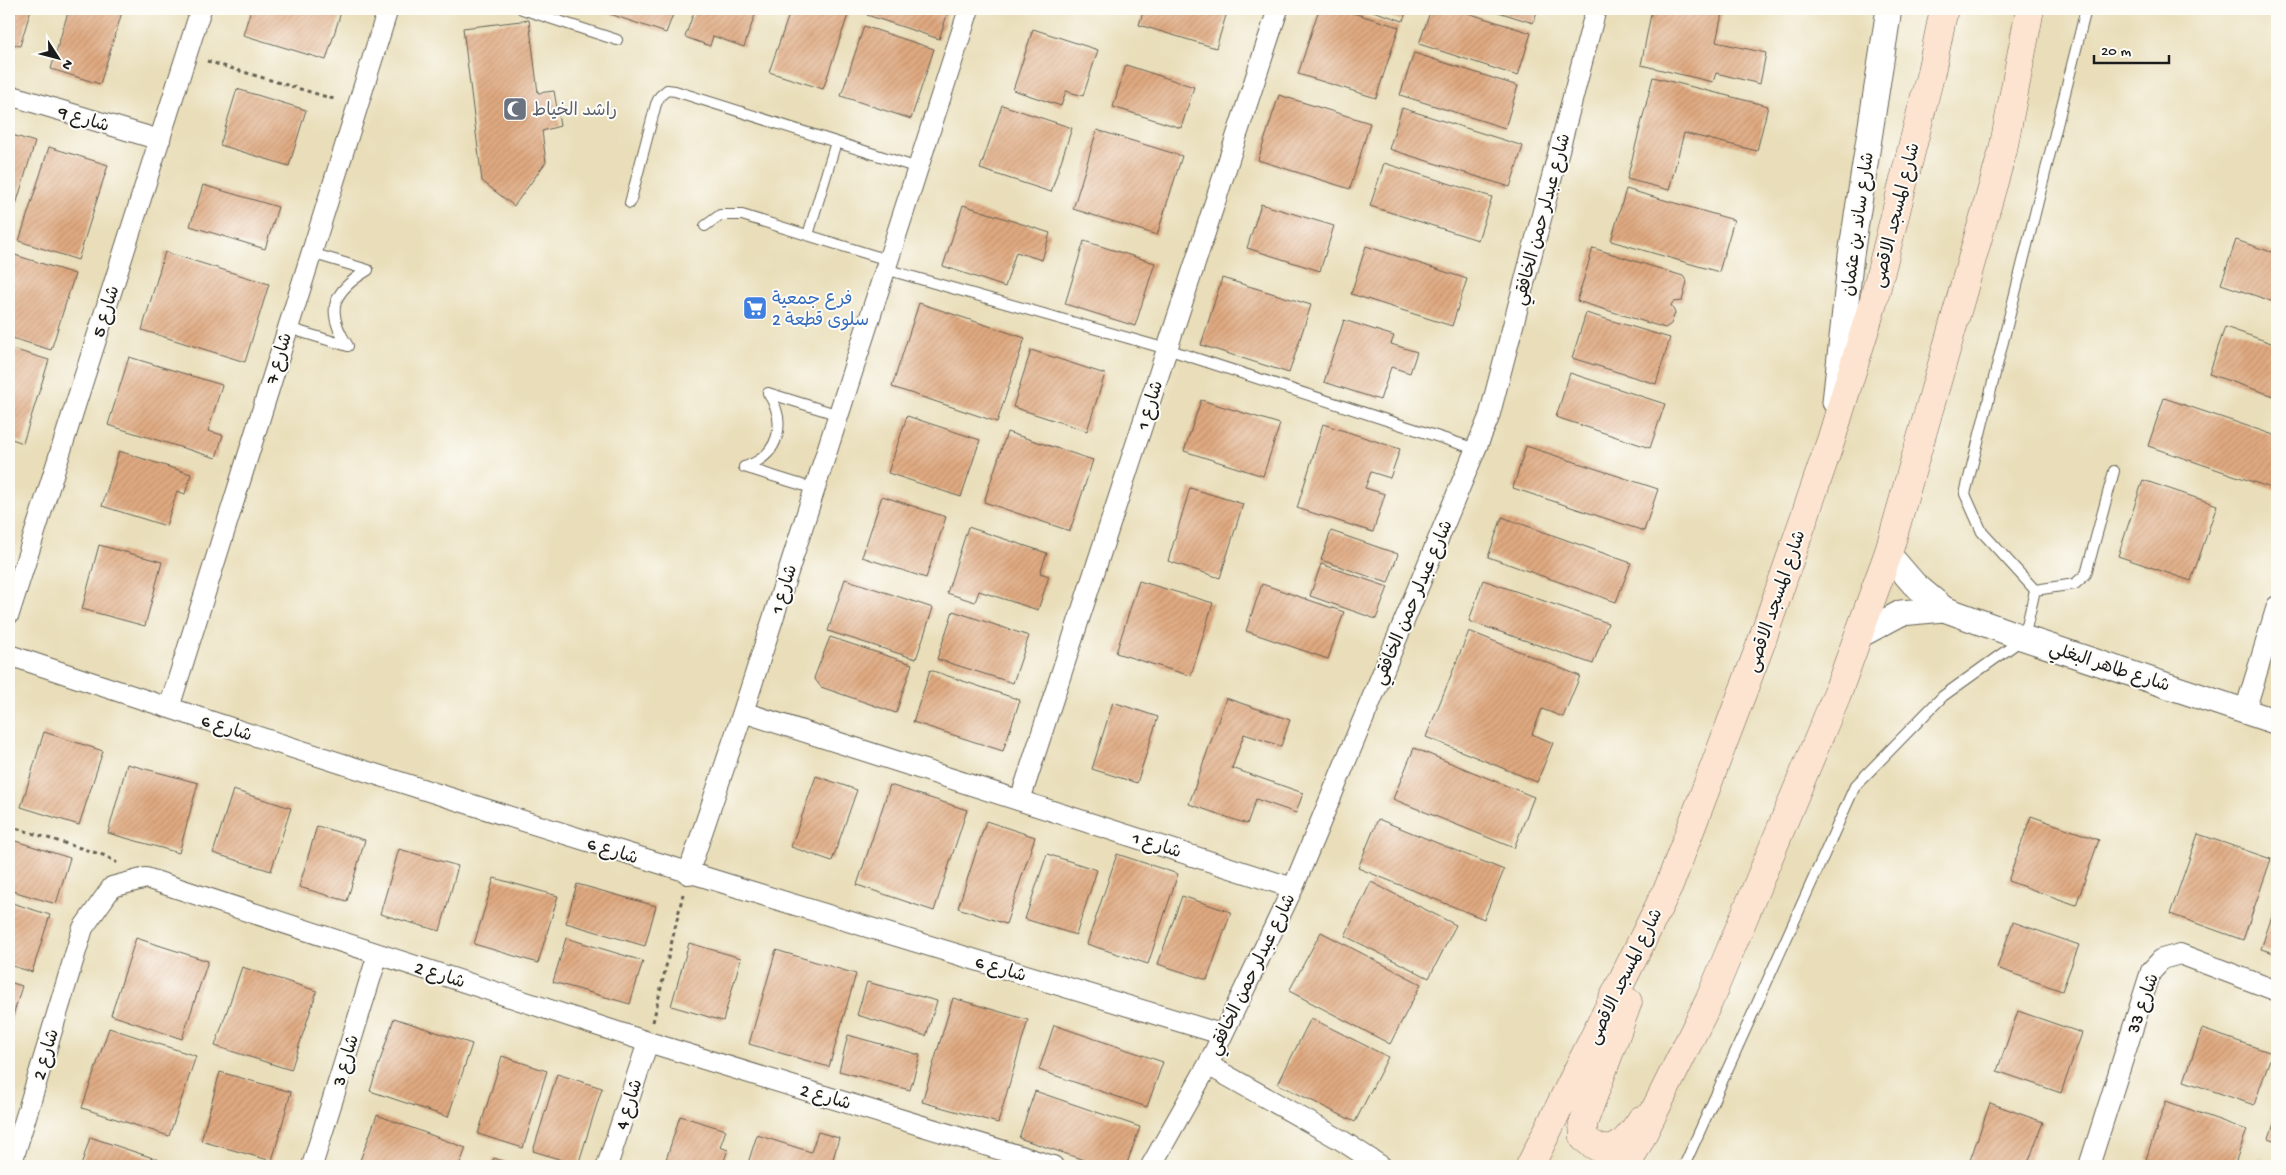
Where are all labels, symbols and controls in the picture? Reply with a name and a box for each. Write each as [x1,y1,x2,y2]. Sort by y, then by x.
north arrow [32,32,82,82]
scale bar [2094,32,2168,64]
text: 20 m [2101,43,2131,61]
text: N [57,55,76,73]
mosque icon: راشد الخياط [502,96,528,122]
place label: راشد الخياط [532,101,617,122]
street label: شارع 9 [54,102,111,138]
street label: شارع عبدلر حمن الخافقي [1510,131,1579,309]
street label: شارع المسجد الاقصى [1869,141,1926,290]
street label: شارع ساند بن عثمان [1839,151,1880,298]
street label: شارع 5 [89,283,126,340]
place label: فرع جمعية سلوى قطعة 2 [772,290,869,332]
supermarket icon: فرع جمعية سلوى قطعة 2 [742,295,768,321]
street label: شارع 7 [262,331,298,388]
street label: شارع 1 [1133,379,1169,434]
street label: شارع عبدلر حمن الخافقي [1370,517,1461,690]
street label: شارع المسجد الاقصى [1743,528,1812,676]
street label: شارع 1 [767,563,803,618]
street label: شارع طاهر البغلي [2045,639,2172,701]
street label: شارع 6 [198,711,254,747]
street label: شارع 1 [1128,828,1183,864]
street label: شارع 6 [584,834,640,870]
street label: شارع عبدلر حمن الخافقي [1205,891,1304,1061]
street label: شارع المسجد الاقصى [1584,906,1668,1049]
street label: شارع 6 [972,953,1028,988]
street label: شارع 2 [411,958,467,994]
street label: شارع 33 [2124,971,2165,1037]
street label: شارع 2 [30,1027,65,1083]
street label: شارع 3 [329,1033,365,1090]
street label: شارع 4 [612,1077,648,1133]
street label: شارع 2 [797,1081,853,1116]

